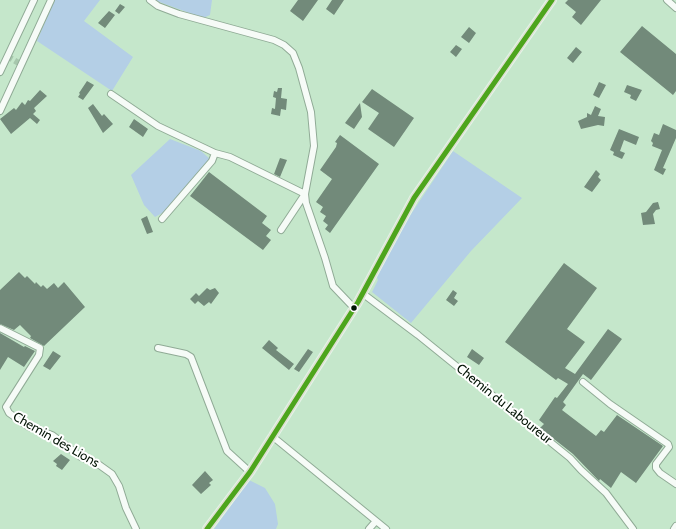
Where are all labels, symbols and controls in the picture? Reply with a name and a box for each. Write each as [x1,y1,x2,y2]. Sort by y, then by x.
unlabelled marker [349,303,359,313]
street label: Chemin du Laboureur [453,361,555,447]
street label: Chemin des Lions [10,409,102,471]

